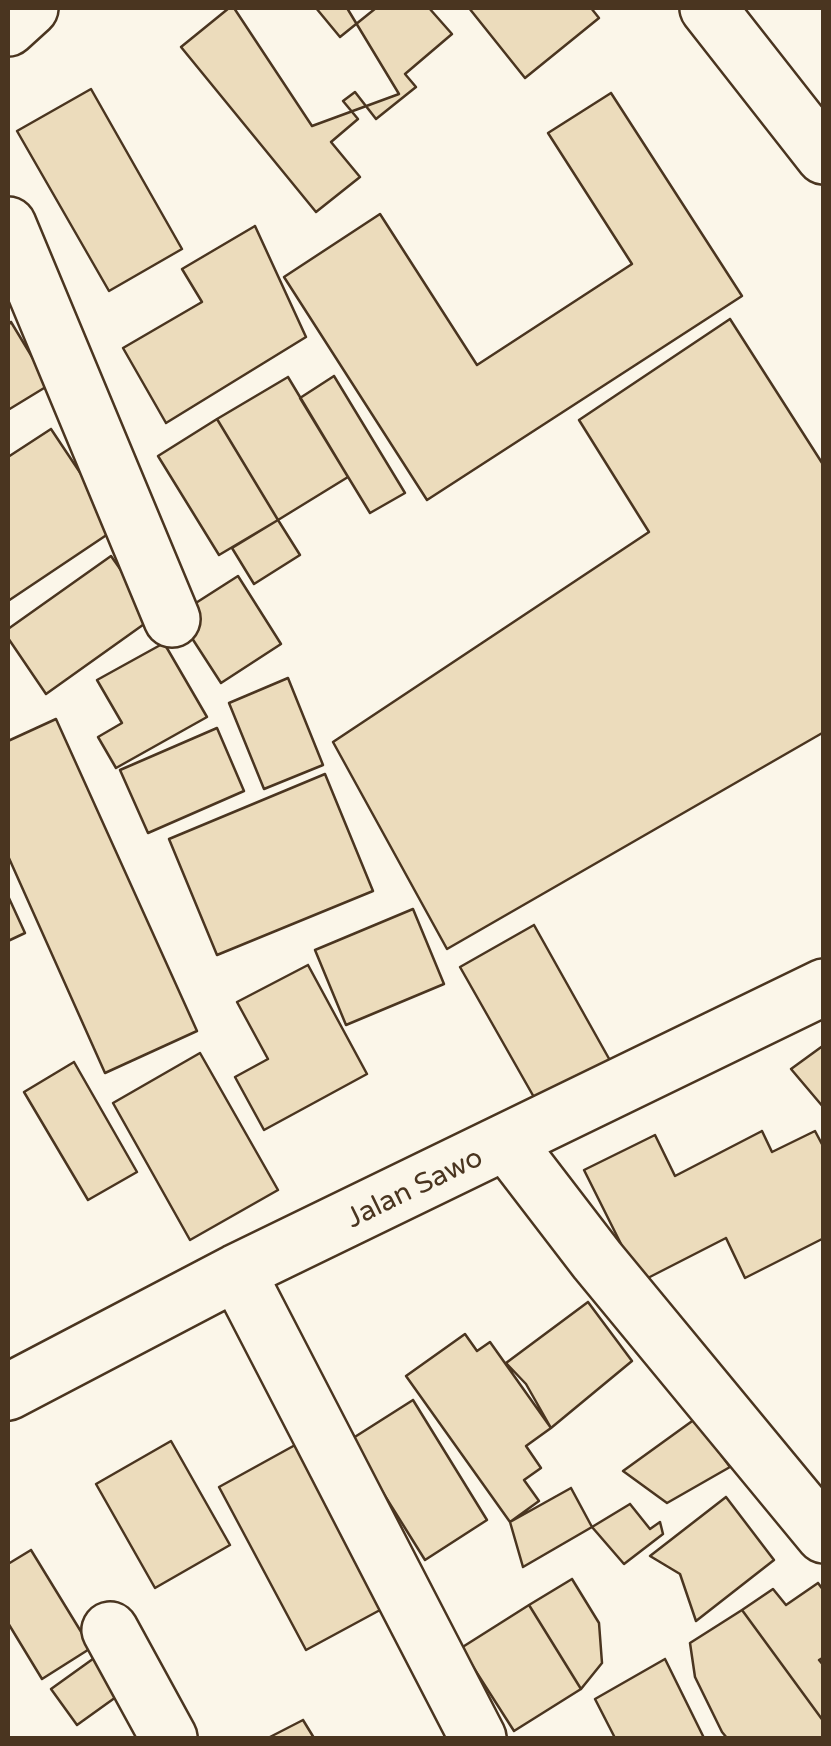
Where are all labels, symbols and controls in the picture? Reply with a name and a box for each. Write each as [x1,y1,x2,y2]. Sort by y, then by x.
street label: Jalan Sawo [341,1142,489,1236]

